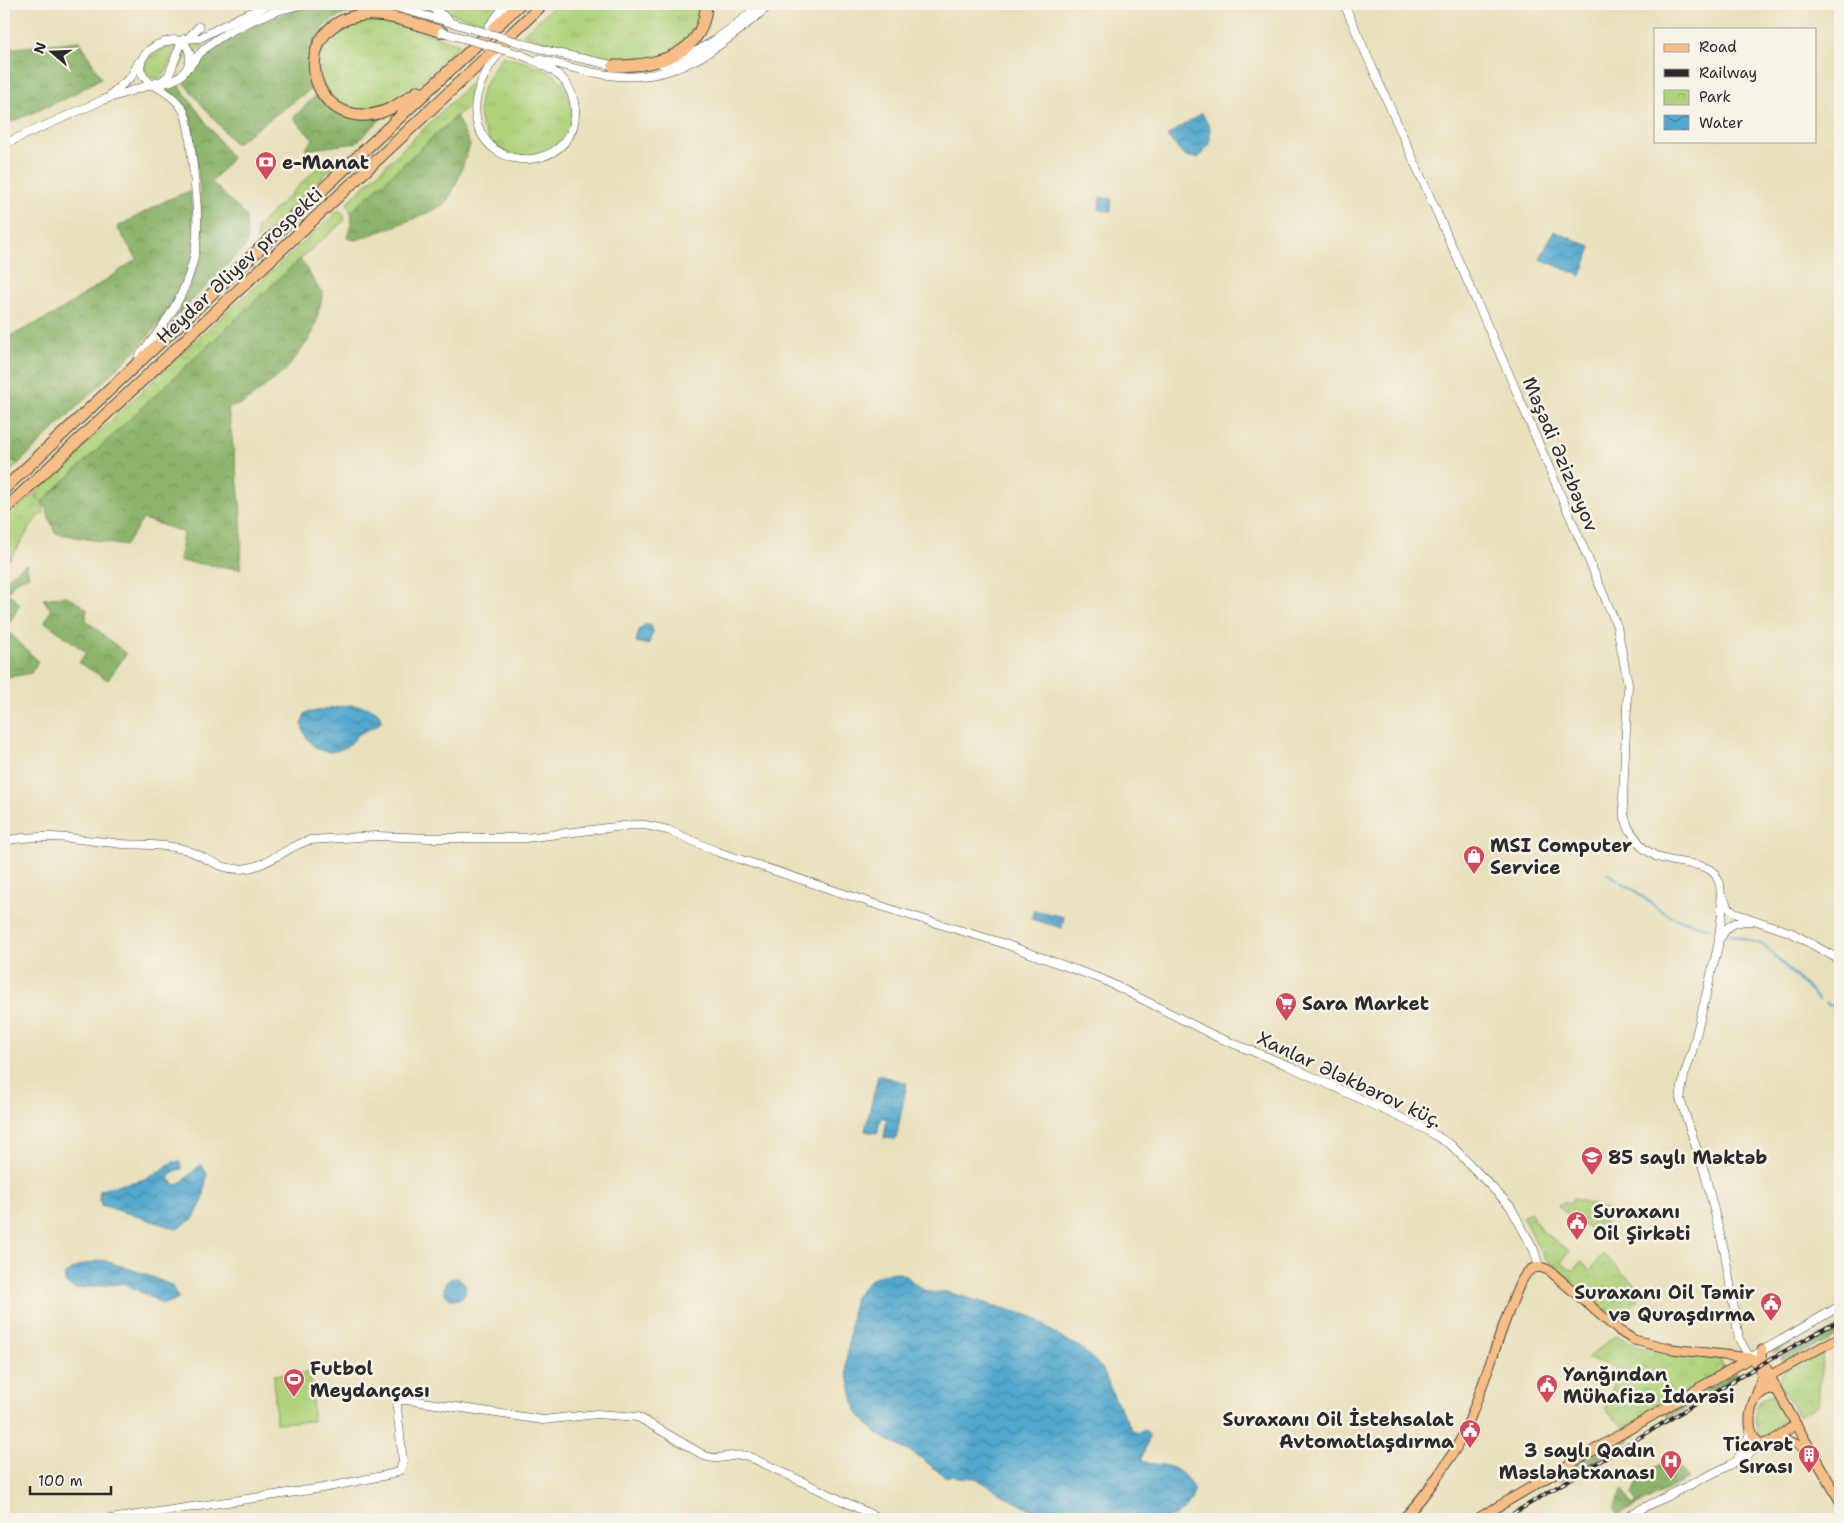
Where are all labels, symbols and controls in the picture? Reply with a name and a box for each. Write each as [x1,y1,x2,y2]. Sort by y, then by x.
north arrow [28,28,78,78]
legend [1654,28,1816,142]
text: Road [1699,37,1737,57]
text: N [29,40,50,56]
text: Railway [1699,63,1757,83]
text: Park [1699,87,1731,107]
text: Water [1699,113,1743,133]
bank icon: e-Manat [254,150,278,181]
place label: e-Manat [282,150,369,175]
street label: Heydər Əliyev prospekti [151,182,328,349]
street label: Məşədi Əzizbəyov [1517,373,1604,535]
place label: MSI Computer Service [1490,833,1632,880]
shop icon: MSI Computer Service [1462,844,1486,875]
supermarket icon: Sara Market [1274,991,1298,1022]
place label: Sara Market [1302,991,1429,1016]
street label: Xanlar Ələkbərov küç. [1253,1026,1446,1133]
school or university icon: 85 saylı Məktəb [1580,1145,1604,1176]
place label: 85 saylı Məktəb [1608,1145,1767,1170]
place label: Suraxanı Oil Şirkəti [1593,1199,1691,1246]
public building icon: Suraxanı Oil Şirkəti [1565,1210,1589,1241]
place label: Suraxanı Oil Təmir və Quraşdırma [1574,1280,1755,1327]
public building icon: Suraxanı Oil Təmir və Quraşdırma [1759,1291,1783,1322]
place label: Futbol Meydançası [310,1356,430,1403]
place label: Yanğından Mühafizə İdarəsi [1563,1362,1735,1409]
sports icon: Futbol Meydançası [282,1367,306,1398]
public building icon: Yanğından Mühafizə İdarəsi [1535,1373,1559,1404]
place label: Suraxanı Oil İstehsalat Avtomatlaşdırma [1223,1407,1454,1454]
public building icon: Suraxanı Oil İstehsalat Avtomatlaşdırma [1458,1418,1482,1449]
place label: Ticarət Sırası [1723,1432,1793,1479]
place label: 3 saylı Qadın Məsləhətxanası [1499,1438,1655,1485]
building icon: Ticarət Sırası [1797,1443,1821,1474]
hospital icon: 3 saylı Qadın Məsləhətxanası [1659,1449,1683,1480]
scale bar [30,1463,111,1495]
text: 100 m [38,1471,83,1491]

